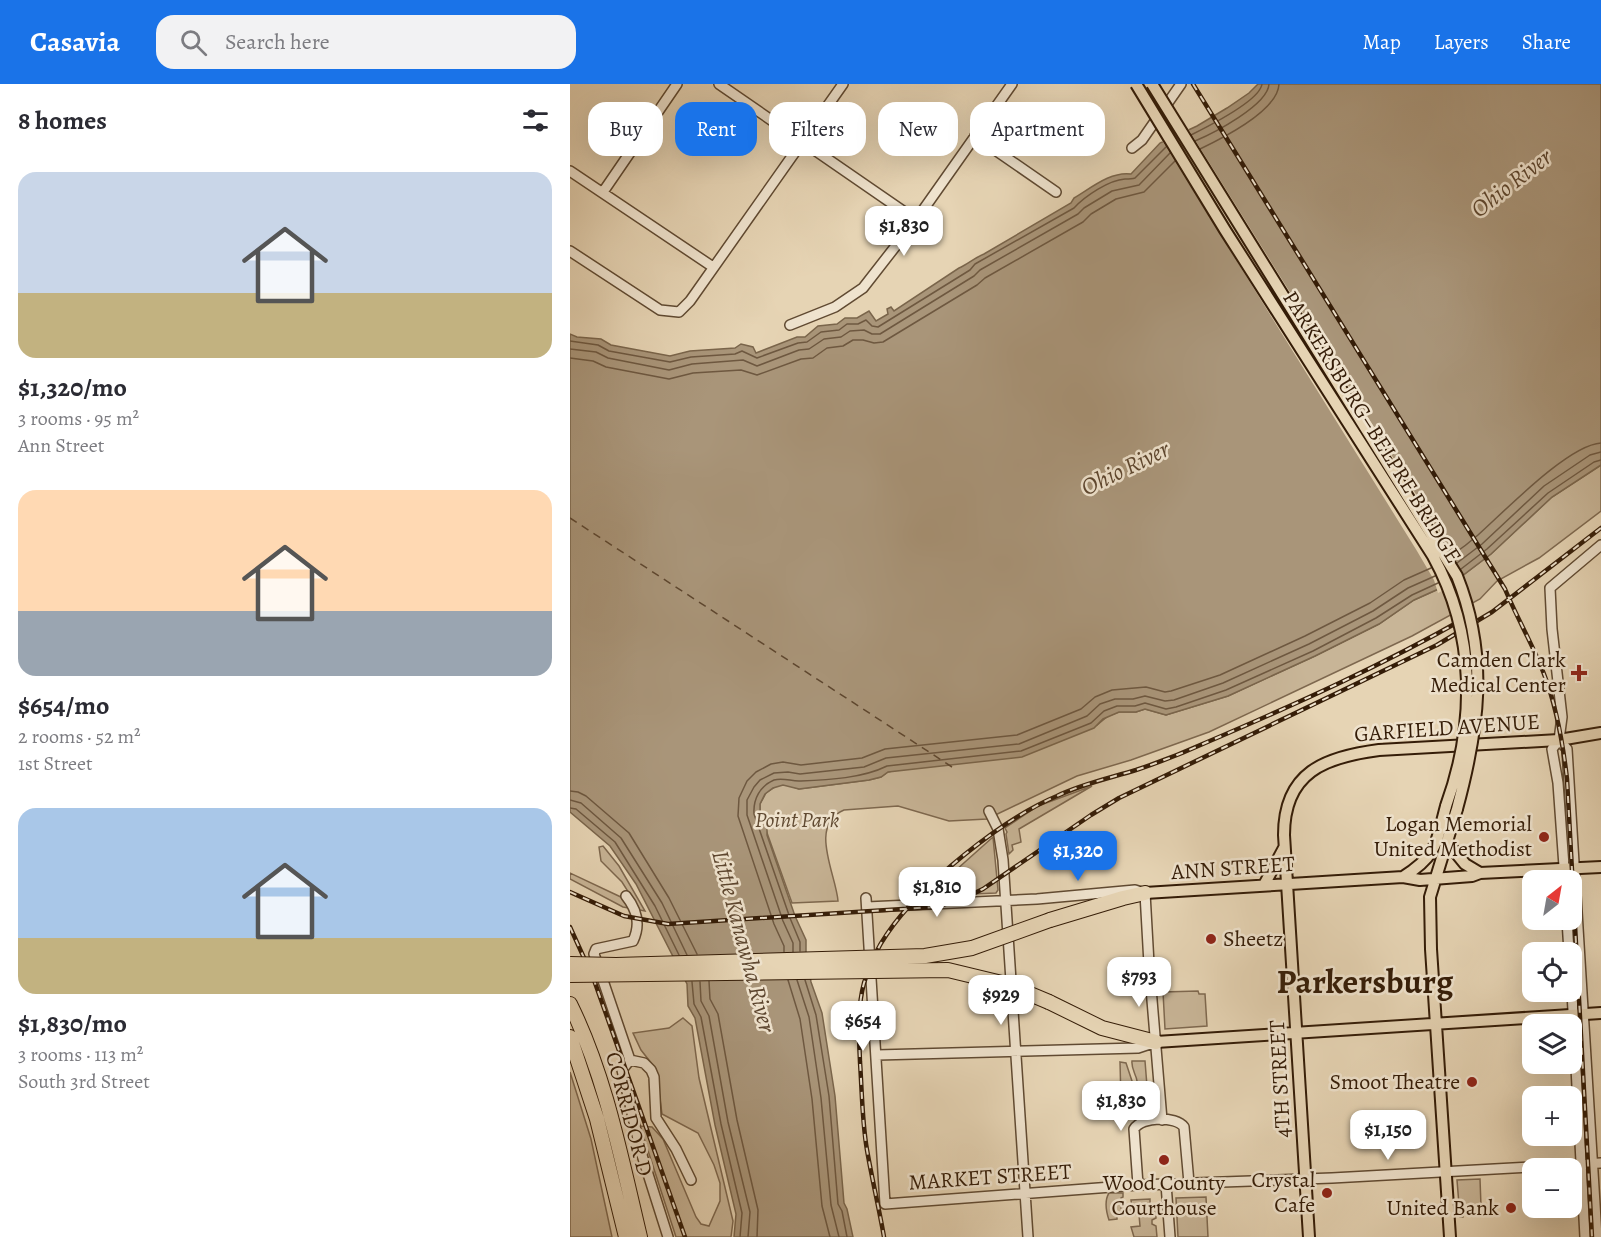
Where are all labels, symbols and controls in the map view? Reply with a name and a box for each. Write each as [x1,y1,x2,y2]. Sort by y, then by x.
search box [156,15,576,69]
text: Casavia [30,23,120,61]
icon: search [177,26,210,59]
text: Search here [225,27,330,57]
text: Map [1362,28,1401,56]
text: Layers [1434,28,1489,56]
text: Share [1522,28,1571,56]
chip: Buy [588,102,663,156]
chip: Rent [675,102,757,156]
chip: Filters [769,102,866,156]
chip: New [878,102,958,156]
chip: Apartment [970,102,1105,156]
text: 8 homes [18,103,107,138]
icon: filters [519,104,552,137]
water label: Ohio River [1464,141,1559,225]
pin: $1,830 [855,206,953,257]
icon: home [231,211,339,319]
text: $1,830 [879,212,929,239]
street label: PARKERSBURG–BELPRE BRIDGE [1276,285,1468,569]
text: $1,320/mo [18,370,127,405]
text: 3 rooms · 95 m² [18,405,139,432]
text: Ann Street [18,432,104,459]
water label: Ohio River [1075,433,1175,503]
icon: home [231,529,339,637]
place label: Camden Clark Medical Center [1430,645,1566,700]
marker: Camden Clark Medical Center [1570,664,1588,682]
text: $654/mo [18,688,109,723]
street label: GARFIELD AVENUE [1353,707,1541,749]
text: 2 rooms · 52 m² [18,723,141,750]
text: 1st Street [18,750,93,777]
park label: Point Park [755,805,839,835]
place label: Logan Memorial United Methodist [1374,809,1532,864]
marker: Logan Memorial United Methodist [1537,830,1551,844]
pin: $1,320 [1029,831,1127,882]
text: $1,320 [1053,837,1103,864]
water label: Little Kanawha River [704,846,784,1036]
icon: home [231,847,339,955]
street label: ANN STREET [1169,849,1296,887]
pin: $1,810 [888,867,986,918]
north arrow [1522,870,1582,930]
map controls [1522,870,1582,1218]
text: $1,810 [913,873,961,900]
place label: Sheetz [1223,924,1283,954]
marker: Sheetz [1204,932,1218,946]
button: locate [1522,942,1582,1002]
pin: $793 [1103,957,1175,1008]
district label: Parkersburg [1277,958,1454,1005]
text: $793 [1121,963,1157,990]
pin: $929 [965,975,1037,1026]
text: $929 [982,981,1020,1008]
pin: $654 [827,1001,899,1052]
text: $1,830/mo [18,1006,127,1041]
text: $654 [845,1007,881,1034]
button: layers [1522,1014,1582,1074]
street label: 4TH STREET [1262,1019,1298,1139]
text: 3 rooms · 113 m² [18,1041,143,1068]
street label: CORRIDOR D [598,1049,660,1179]
place label: Smoot Theatre [1330,1067,1460,1097]
text: South 3rd Street [18,1068,150,1095]
marker: Smoot Theatre [1465,1075,1479,1089]
pin: $1,830 [1072,1081,1170,1132]
button: + [1522,1086,1582,1146]
text: $1,830 [1096,1087,1146,1114]
pin: $1,150 [1339,1110,1437,1161]
text: $1,150 [1364,1116,1412,1143]
marker: Wood County Courthouse [1157,1153,1171,1167]
street label: MARKET STREET [908,1156,1072,1198]
button: − [1522,1158,1582,1218]
place label: Crystal Cafe [1251,1165,1315,1220]
place label: Wood County Courthouse [1102,1168,1225,1223]
marker: Crystal Cafe [1320,1186,1334,1200]
place label: United Bank [1387,1193,1499,1223]
marker: United Bank [1504,1201,1518,1215]

